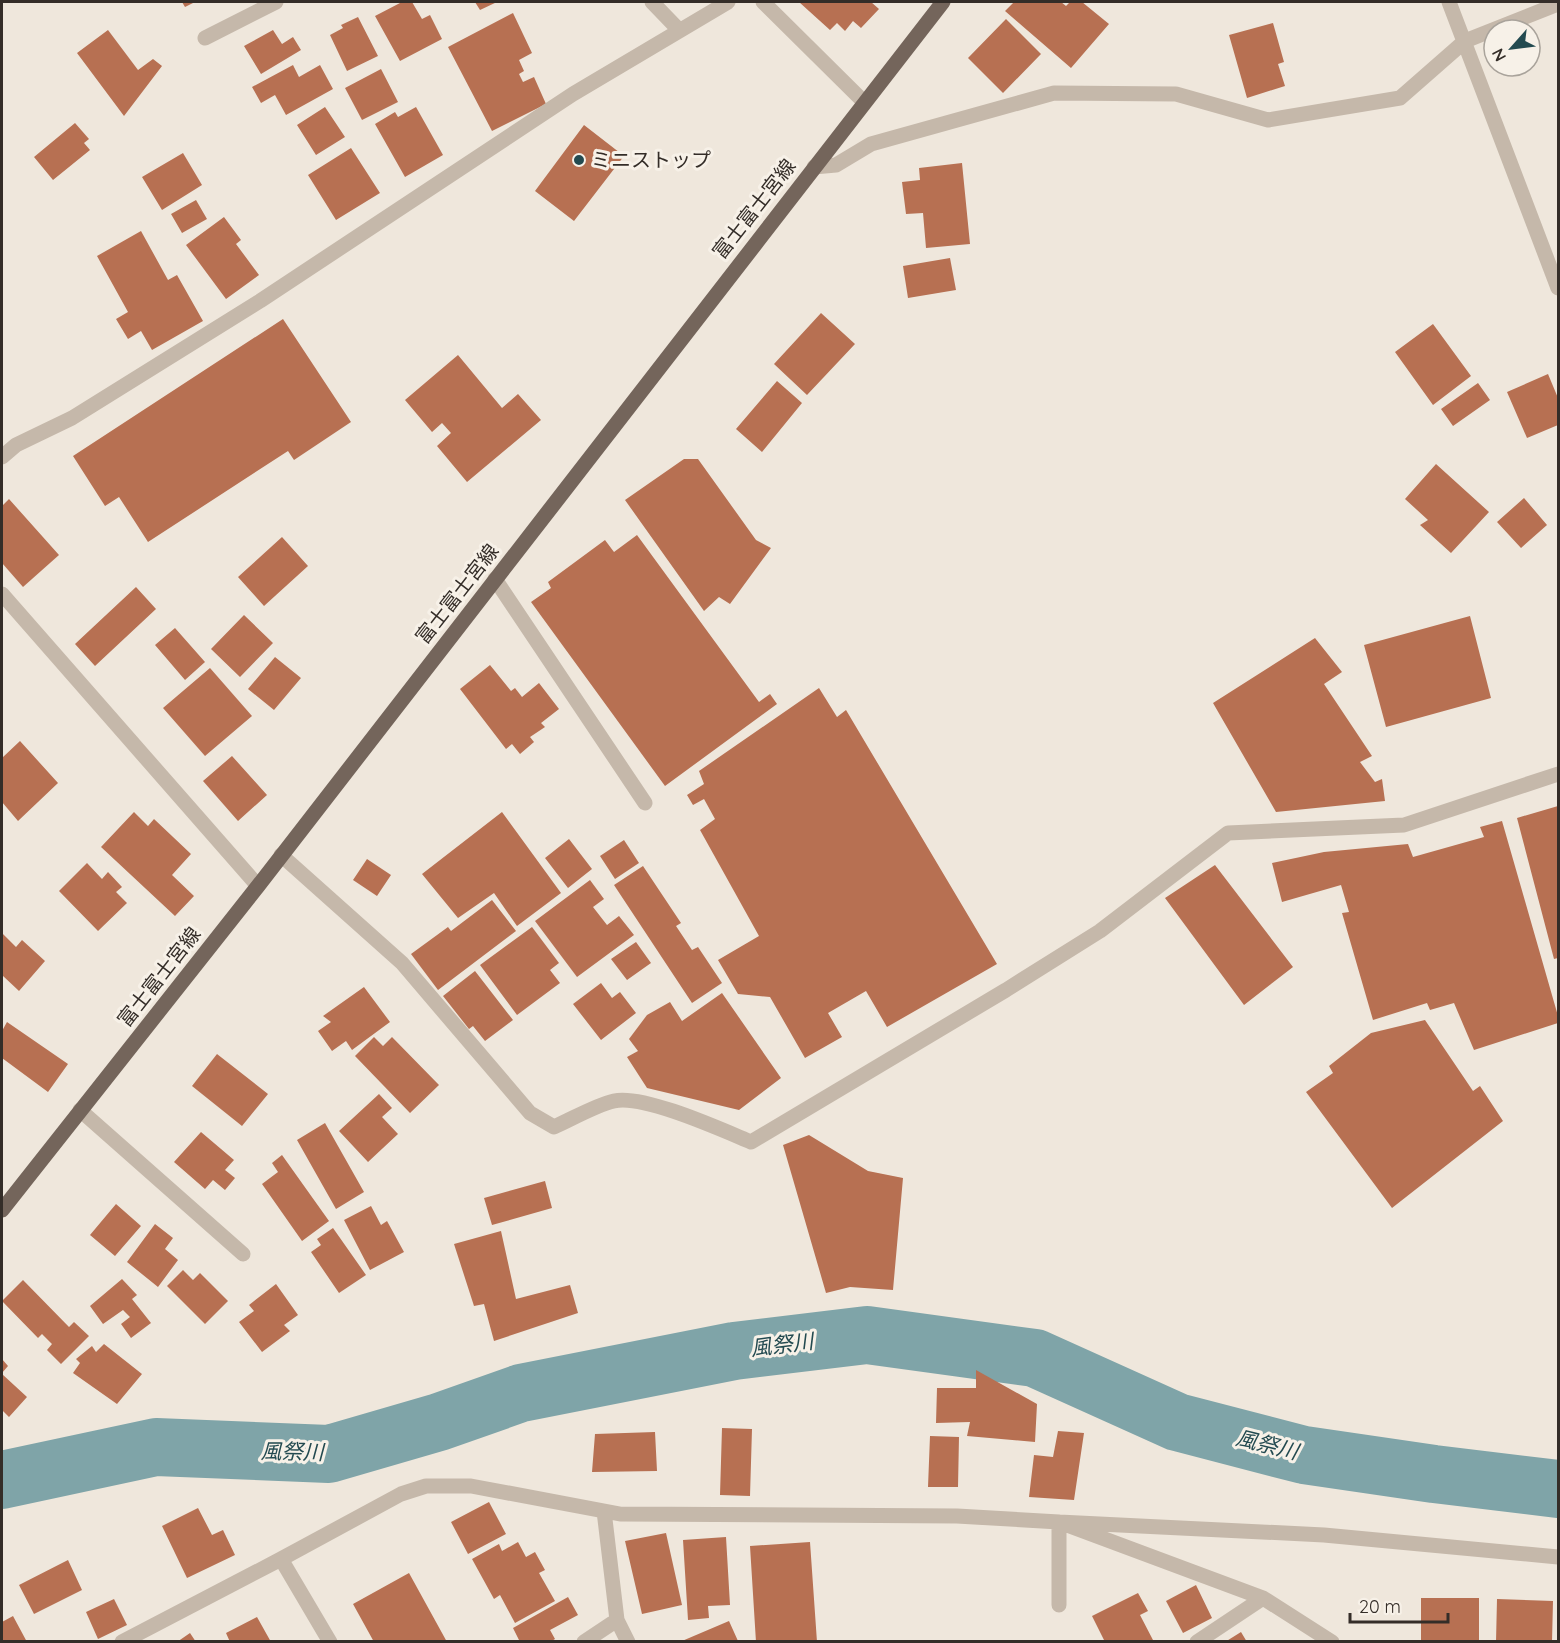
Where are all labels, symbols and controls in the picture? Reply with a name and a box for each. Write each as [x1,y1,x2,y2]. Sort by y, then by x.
north arrow [1482,18,1542,78]
text: N [1487,45,1510,65]
place label: ミニストップ [591,147,711,172]
marker: ミニストップ [572,153,586,167]
street label: 富士富士宮線 [707,154,800,264]
street label: 富士富士宮線 [410,539,503,649]
street label: 富士富士宮線 [112,922,205,1032]
water label: 風祭川 [749,1327,817,1361]
water label: 風祭川 [1234,1424,1303,1465]
water label: 風祭川 [260,1437,326,1465]
scale bar [1350,1586,1448,1624]
text: 20 m [1359,1595,1401,1618]

